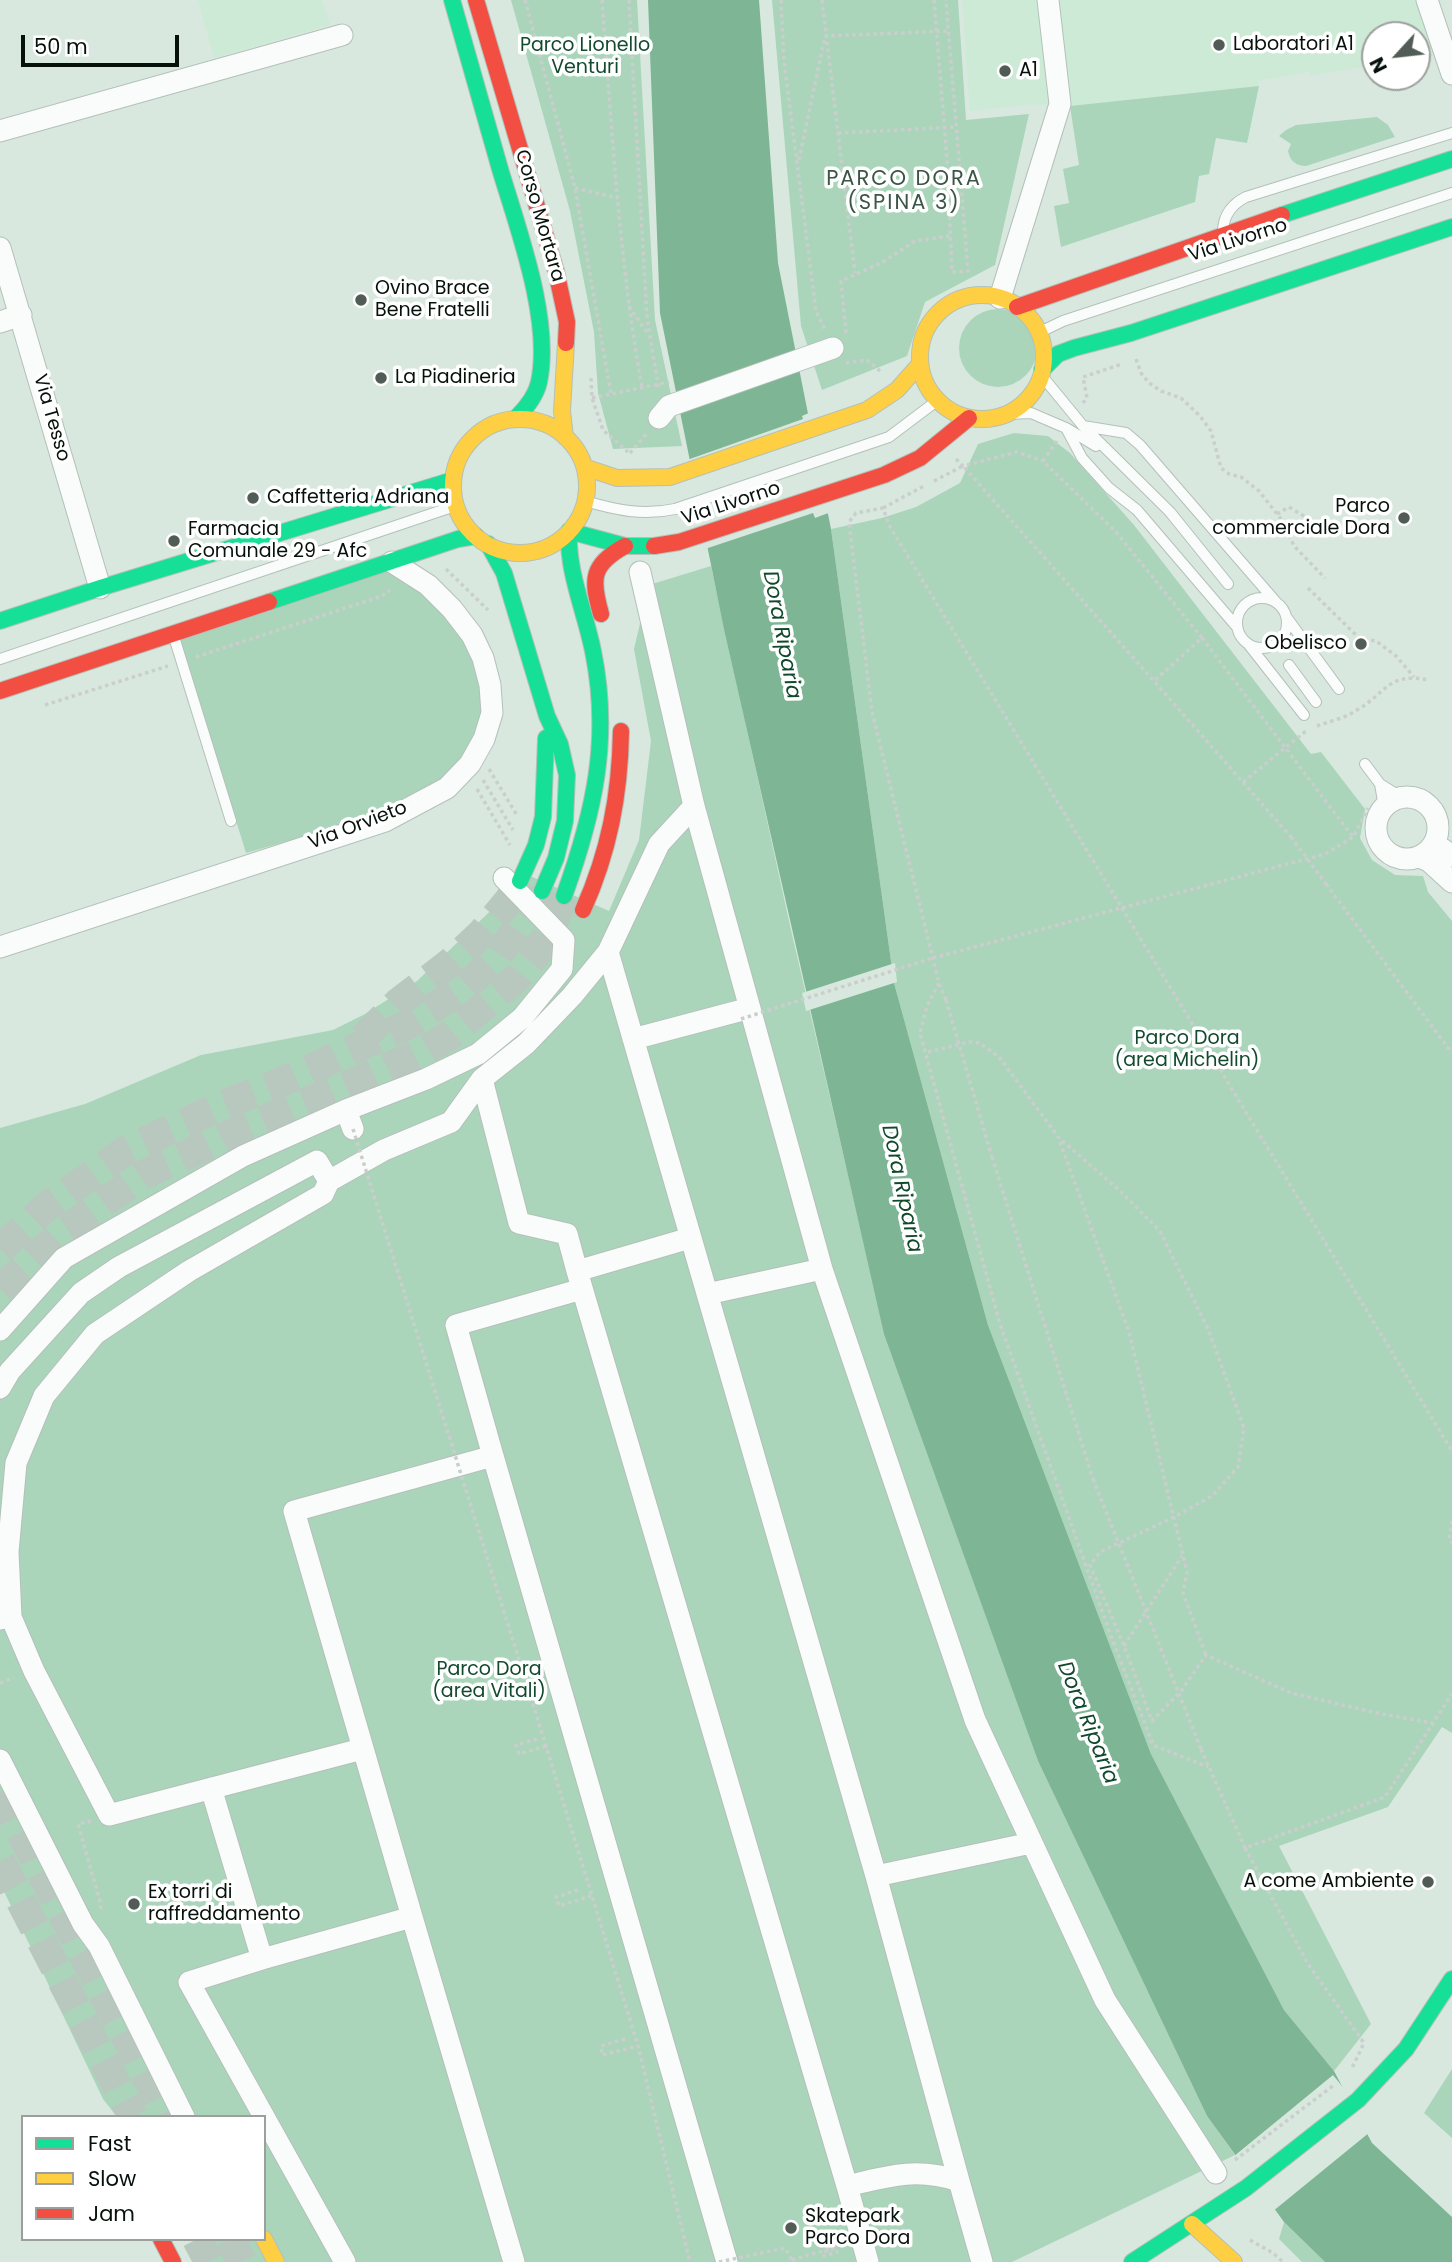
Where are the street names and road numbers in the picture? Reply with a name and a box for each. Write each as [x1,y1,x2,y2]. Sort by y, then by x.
street label: Corso Mortara [509,147,569,285]
street label: Via Livorno [1186,214,1290,268]
street label: Via Tesso [28,372,74,464]
street label: Via Livorno [679,477,783,531]
street label: Via Orvieto [306,797,410,855]

